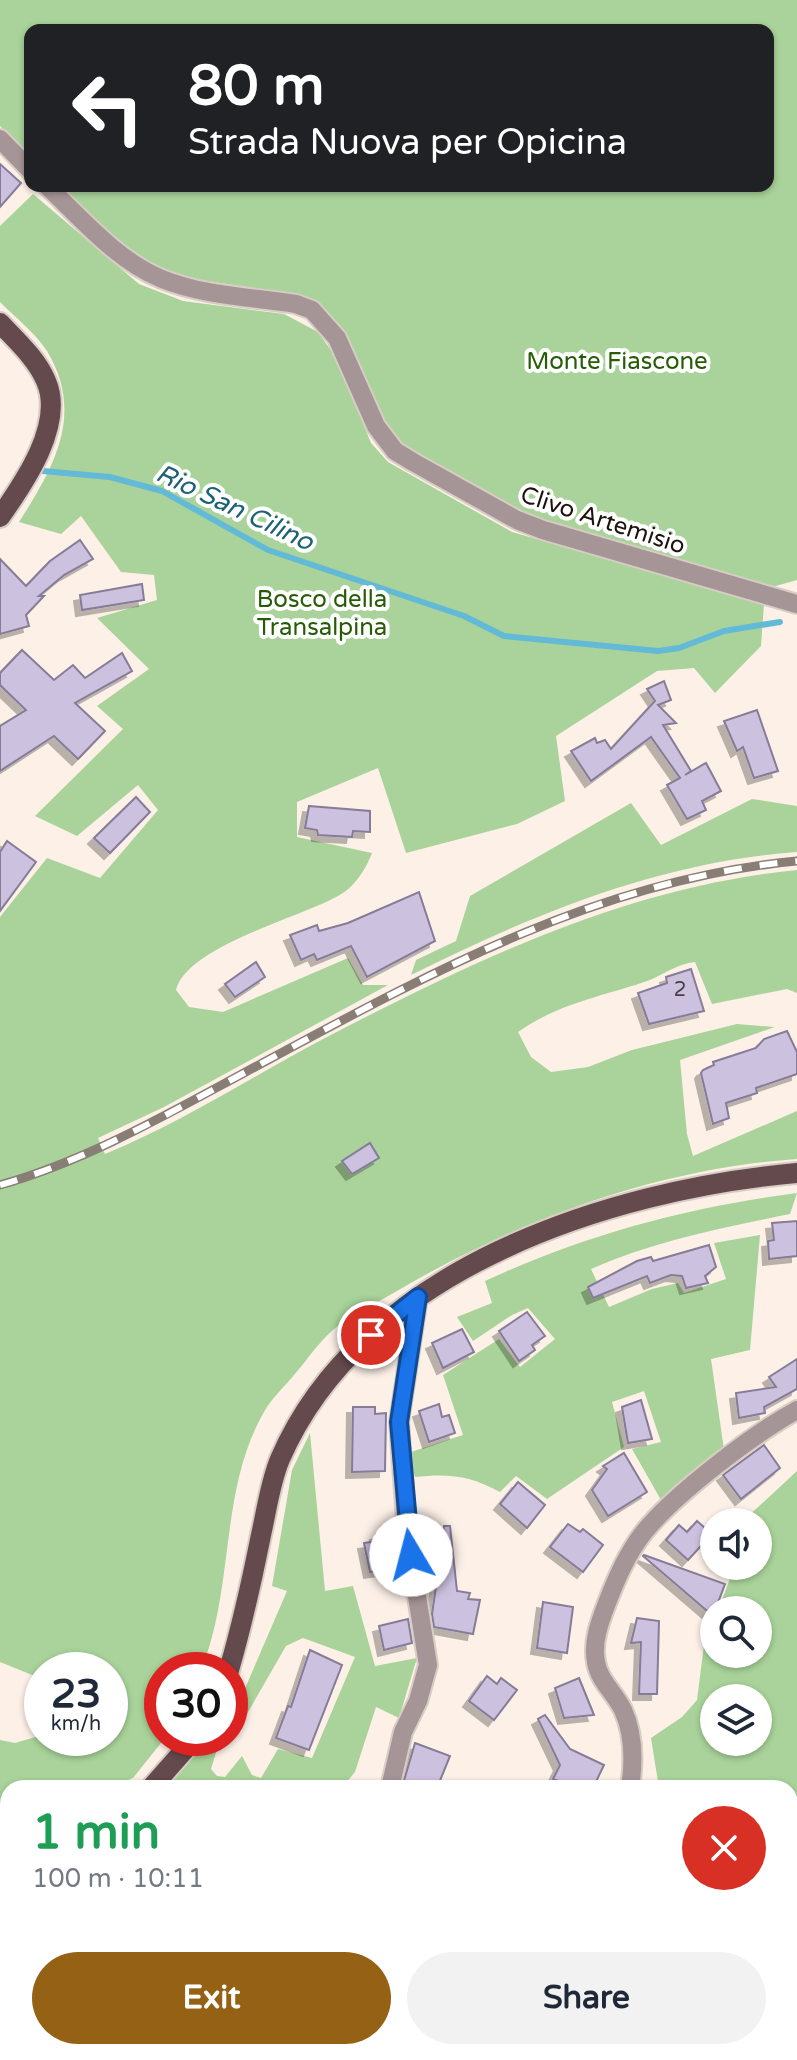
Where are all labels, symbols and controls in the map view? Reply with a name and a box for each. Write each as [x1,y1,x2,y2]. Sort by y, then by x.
text: 80 m [188,53,324,120]
icon: left [56,56,160,160]
text: Strada Nuova per Opicina [188,121,627,164]
park label: Monte Fiascone [526,347,708,376]
water label: Rio San Cilino [151,457,319,558]
street label: Clivo Artemisio [517,480,689,561]
park label: Bosco della Transalpina [257,585,387,642]
house number: 2 [674,978,686,1002]
pin [337,1301,405,1369]
icon: arrive [349,1313,393,1357]
map controls [700,1508,772,1756]
button: sound [700,1508,772,1580]
position arrow [369,1513,453,1597]
button: search [700,1596,772,1668]
speed limit sign: 30 [144,1652,248,1756]
text: 23 [51,1670,101,1718]
button: layers [700,1684,772,1756]
text: km/h [51,1712,101,1736]
text: 1 min [32,1804,160,1862]
button: close [682,1806,766,1890]
text: 100 m · 10:11 [32,1863,204,1894]
button: Exit [32,1952,391,2044]
button: Share [407,1952,766,2044]

